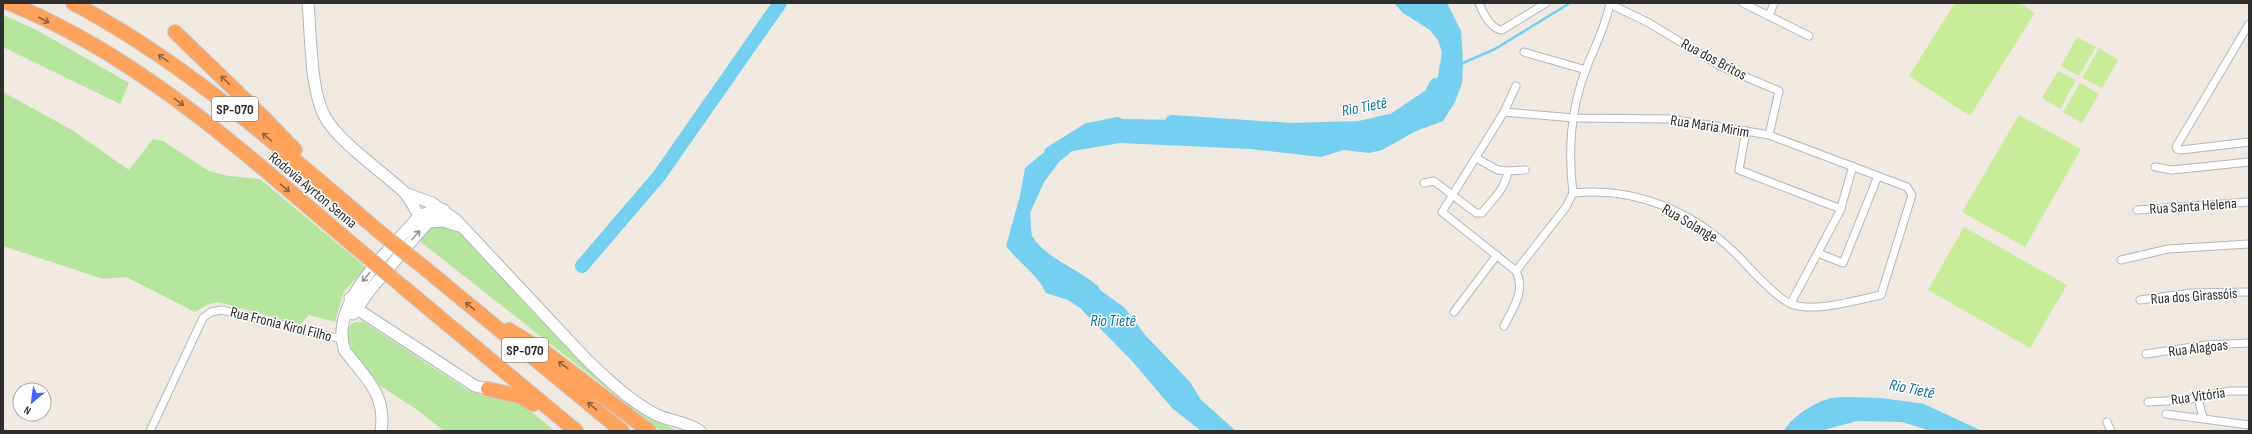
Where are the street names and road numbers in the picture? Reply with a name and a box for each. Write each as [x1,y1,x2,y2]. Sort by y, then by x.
street label: Rua dos Britos [1678,34,1750,85]
road number: SP-070 [212,97,258,121]
street label: Rua Maria Mirim [1669,111,1751,142]
street label: Rodovia Ayrton Senna [265,148,361,233]
street label: Rua Santa Helena [2149,194,2238,219]
street label: Rua Solange [1659,200,1721,247]
street label: Rua dos Girassóis [2150,284,2238,309]
street label: Rua Fronia Kirol Filho [228,303,334,346]
street label: Rua Alagoas [2167,335,2229,362]
road number: SP-070 [502,338,548,362]
street label: Rua Vitória [2170,383,2227,410]

